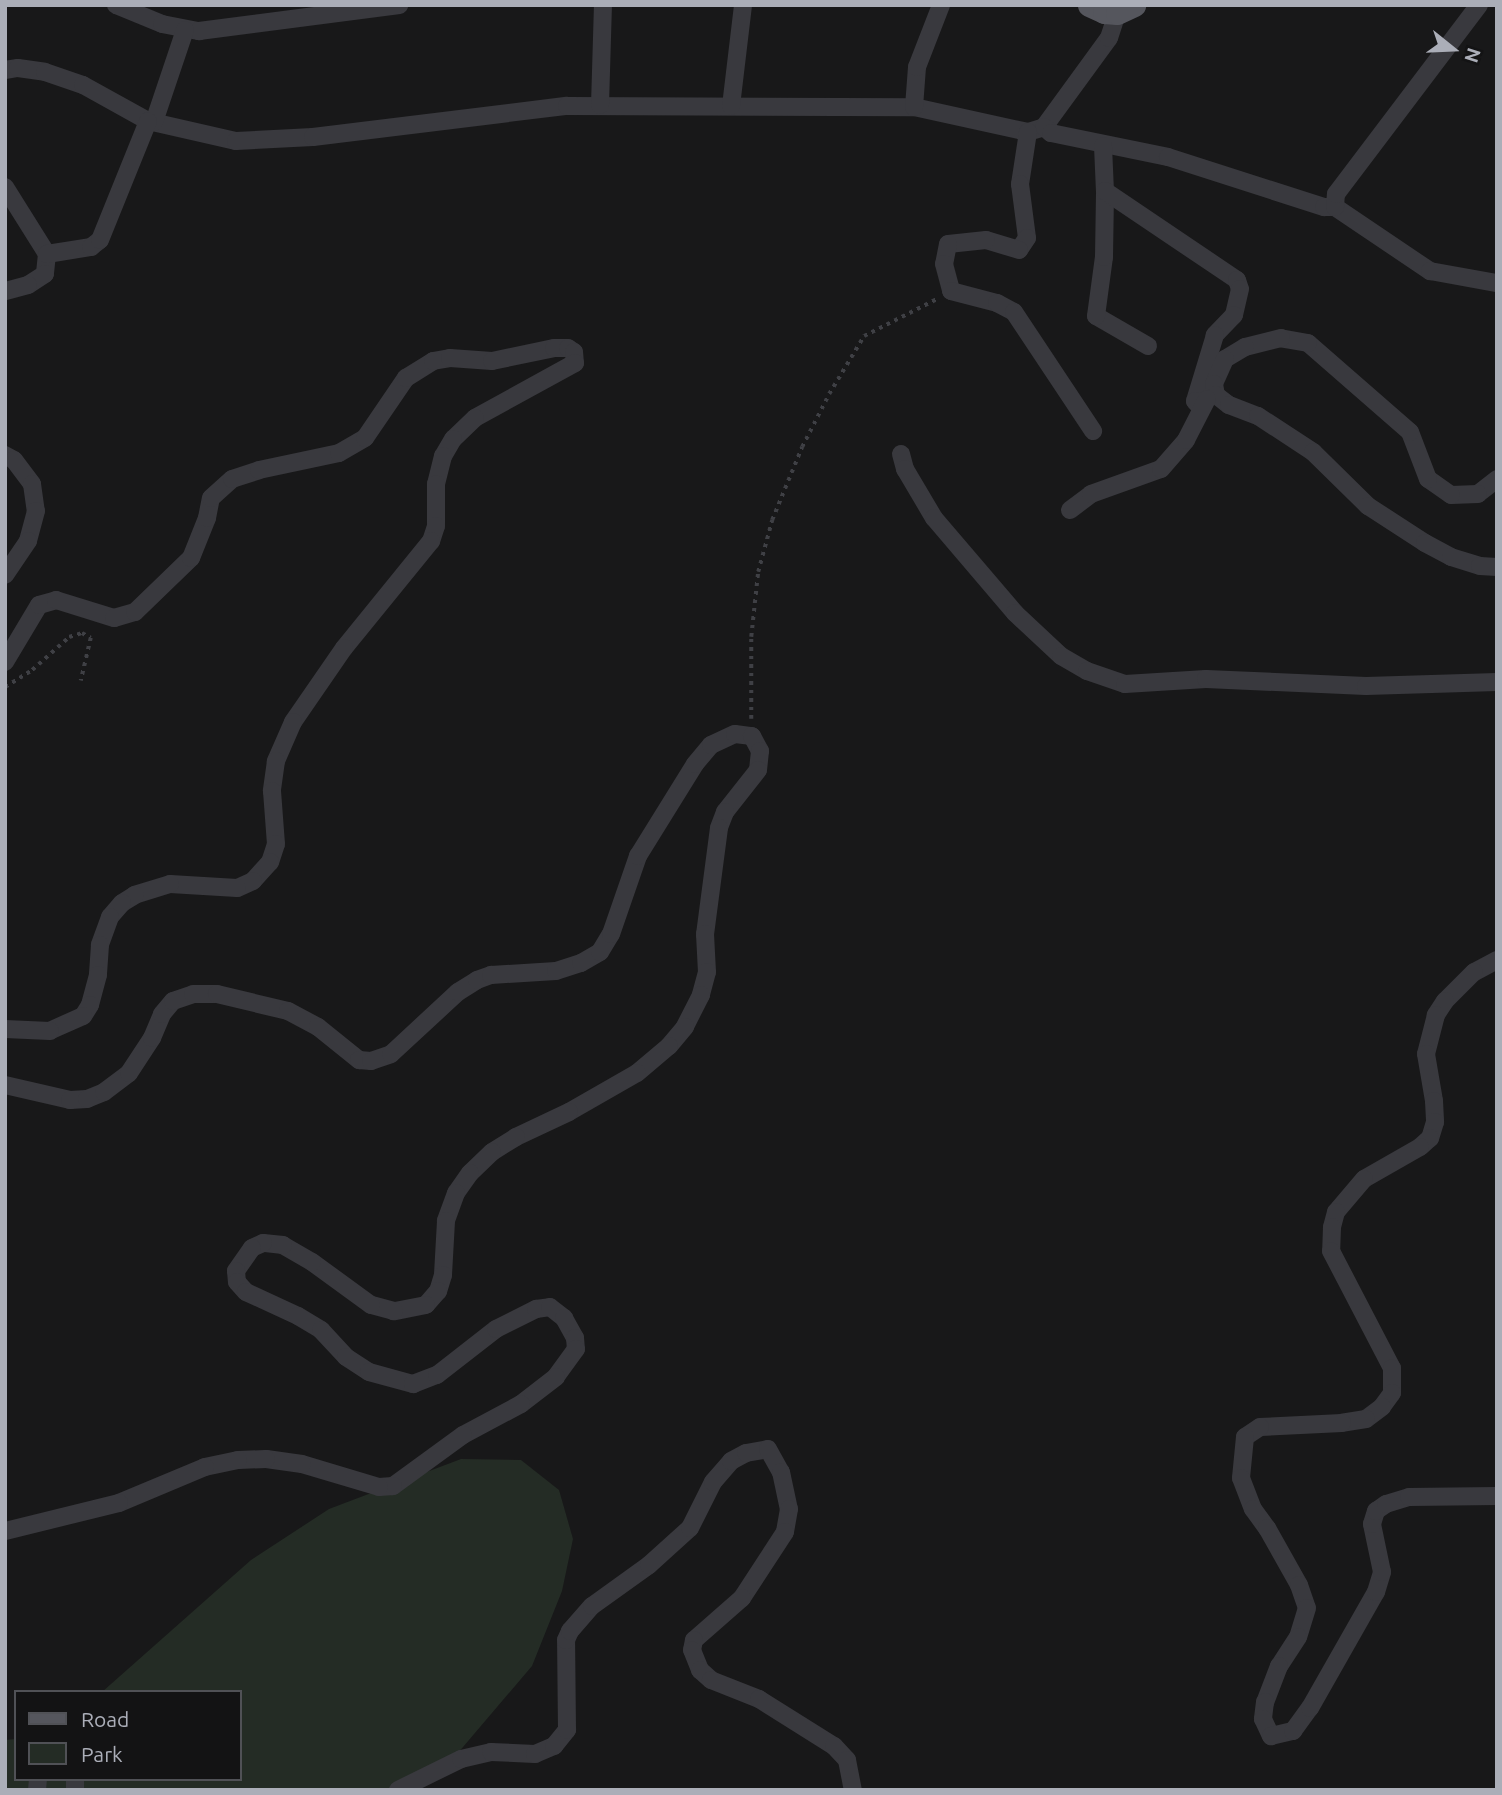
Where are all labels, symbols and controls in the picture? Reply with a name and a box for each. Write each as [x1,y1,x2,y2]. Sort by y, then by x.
north arrow [1418,14,1488,84]
text: N [1460,45,1486,66]
legend [14,1690,242,1781]
text: Road [81,1707,129,1731]
text: Park [81,1742,123,1766]

